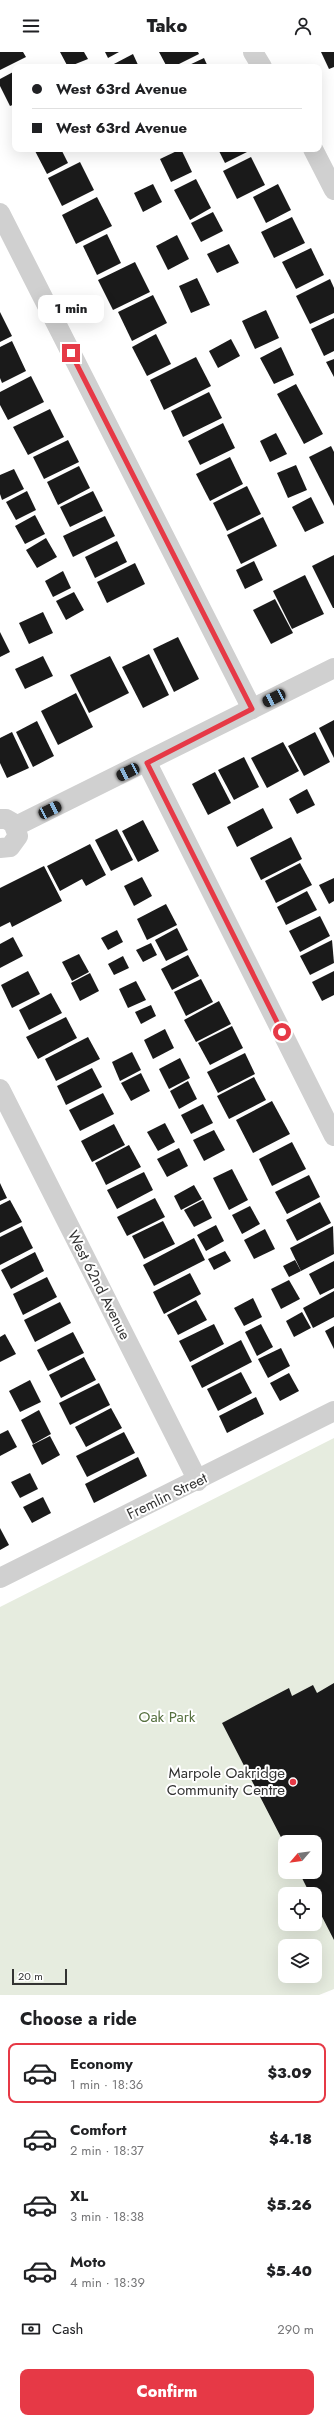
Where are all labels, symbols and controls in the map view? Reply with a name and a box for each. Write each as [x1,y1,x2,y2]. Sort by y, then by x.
text: Tako [147,13,187,39]
icon: menu [20,15,42,37]
icon: person [292,15,314,37]
text: West 63rd Avenue [56,78,187,100]
text: West 63rd Avenue [56,117,187,139]
callout: 1 min [38,295,104,323]
text: 1 min [55,299,87,318]
route end [62,344,80,362]
car [261,687,287,709]
car [115,761,141,783]
car [37,799,63,821]
route start [273,1023,291,1041]
street label: West 62nd Avenue [62,1226,136,1344]
street label: Fremlin Street [123,1467,211,1525]
park label: Oak Park [139,1706,196,1728]
place label: Marpole Oakridge Community Centre [167,1762,285,1801]
marker: Marpole Oakridge Community Centre [288,1777,298,1787]
north arrow [278,1835,322,1879]
map controls [278,1835,322,1983]
button: locate [278,1887,322,1931]
button: layers [278,1939,322,1983]
scale bar [12,1967,67,1986]
text: 20 m [18,1968,43,1984]
text: Choose a ride [20,2006,137,2032]
text: Economy [70,2053,133,2075]
icon: car [22,2055,58,2091]
text: $3.09 [267,2062,312,2084]
text: 1 min · 18:36 [70,2075,143,2094]
text: Comfort [70,2119,127,2141]
icon: car [22,2121,58,2157]
text: $4.18 [269,2128,312,2150]
text: 2 min · 18:37 [70,2141,144,2160]
text: XL [70,2185,88,2207]
icon: car [22,2187,58,2223]
text: $5.26 [267,2194,312,2216]
text: 3 min · 18:38 [70,2207,144,2226]
text: Moto [70,2251,106,2273]
icon: car [22,2253,58,2289]
text: $5.40 [266,2260,312,2282]
text: 4 min · 18:39 [70,2273,145,2292]
icon: cash [20,2318,42,2340]
text: Cash [52,2318,83,2340]
text: 290 m [277,2320,314,2339]
button: Confirm [20,2369,314,2415]

